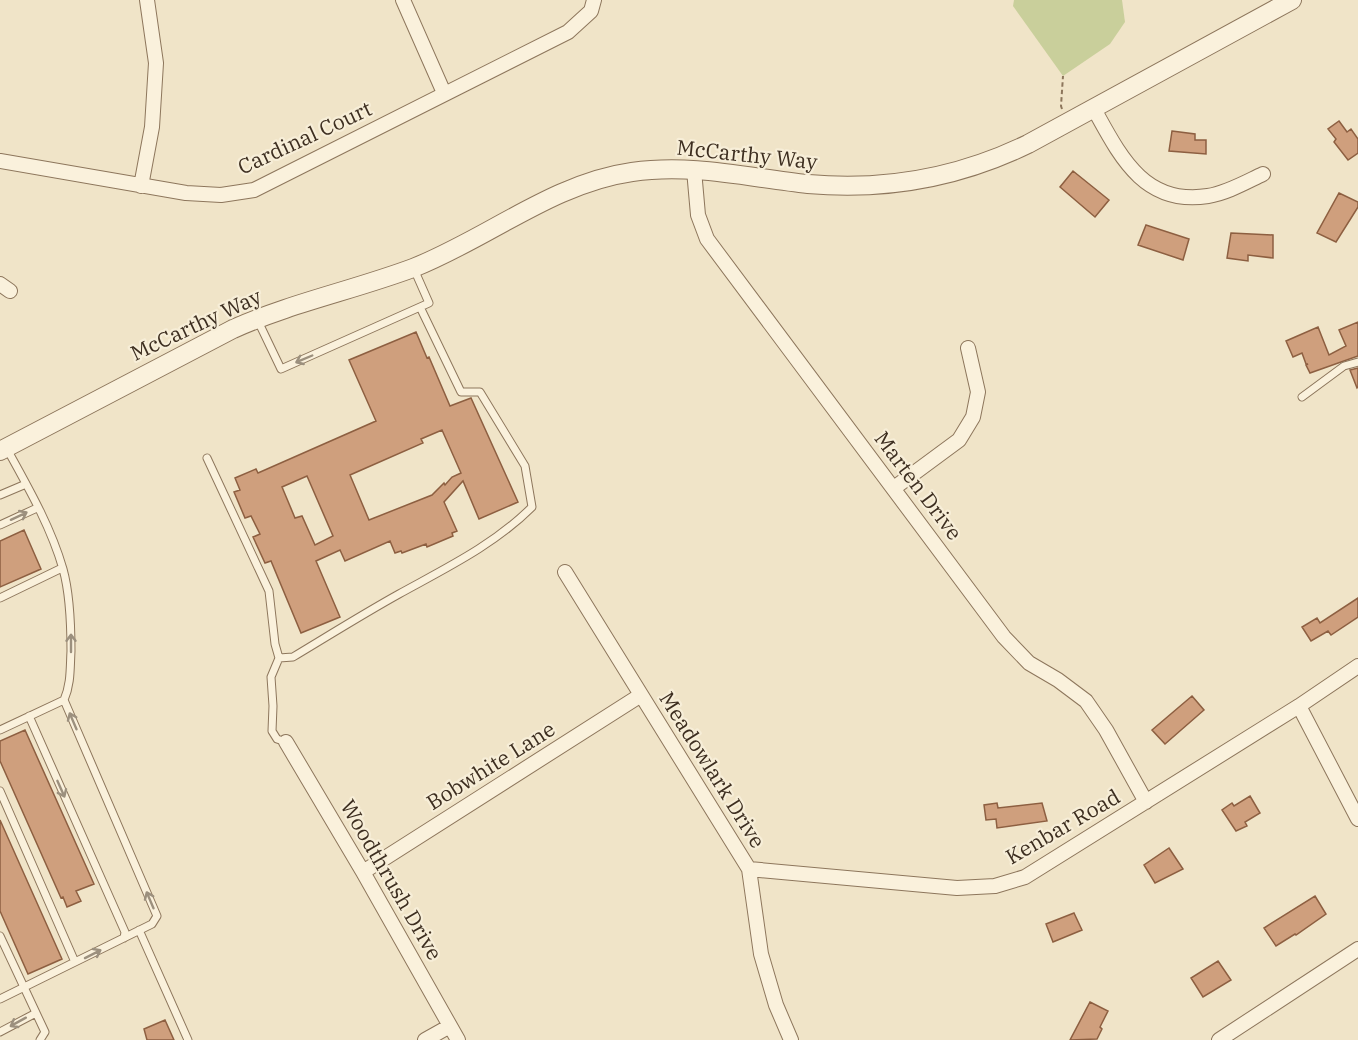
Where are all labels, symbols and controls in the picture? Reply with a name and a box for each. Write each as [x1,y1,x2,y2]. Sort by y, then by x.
street label: Cardinal Court [233,94,376,180]
street label: McCarthy Way [675,133,820,175]
street label: McCarthy Way [126,281,266,367]
one-way arrow [296,354,314,365]
street label: Marten Drive [869,425,969,545]
one-way arrow [9,510,27,522]
one-way arrow [65,633,76,653]
street label: Meadowlark Drive [653,686,772,853]
one-way arrow [67,712,78,730]
street label: Bobwhite Lane [421,714,560,816]
one-way arrow [56,779,67,797]
street label: Kenbar Road [1000,782,1125,870]
street label: Woodthrush Drive [335,794,449,965]
one-way arrow [144,891,155,909]
one-way arrow [83,947,101,959]
one-way arrow [10,1016,27,1028]

